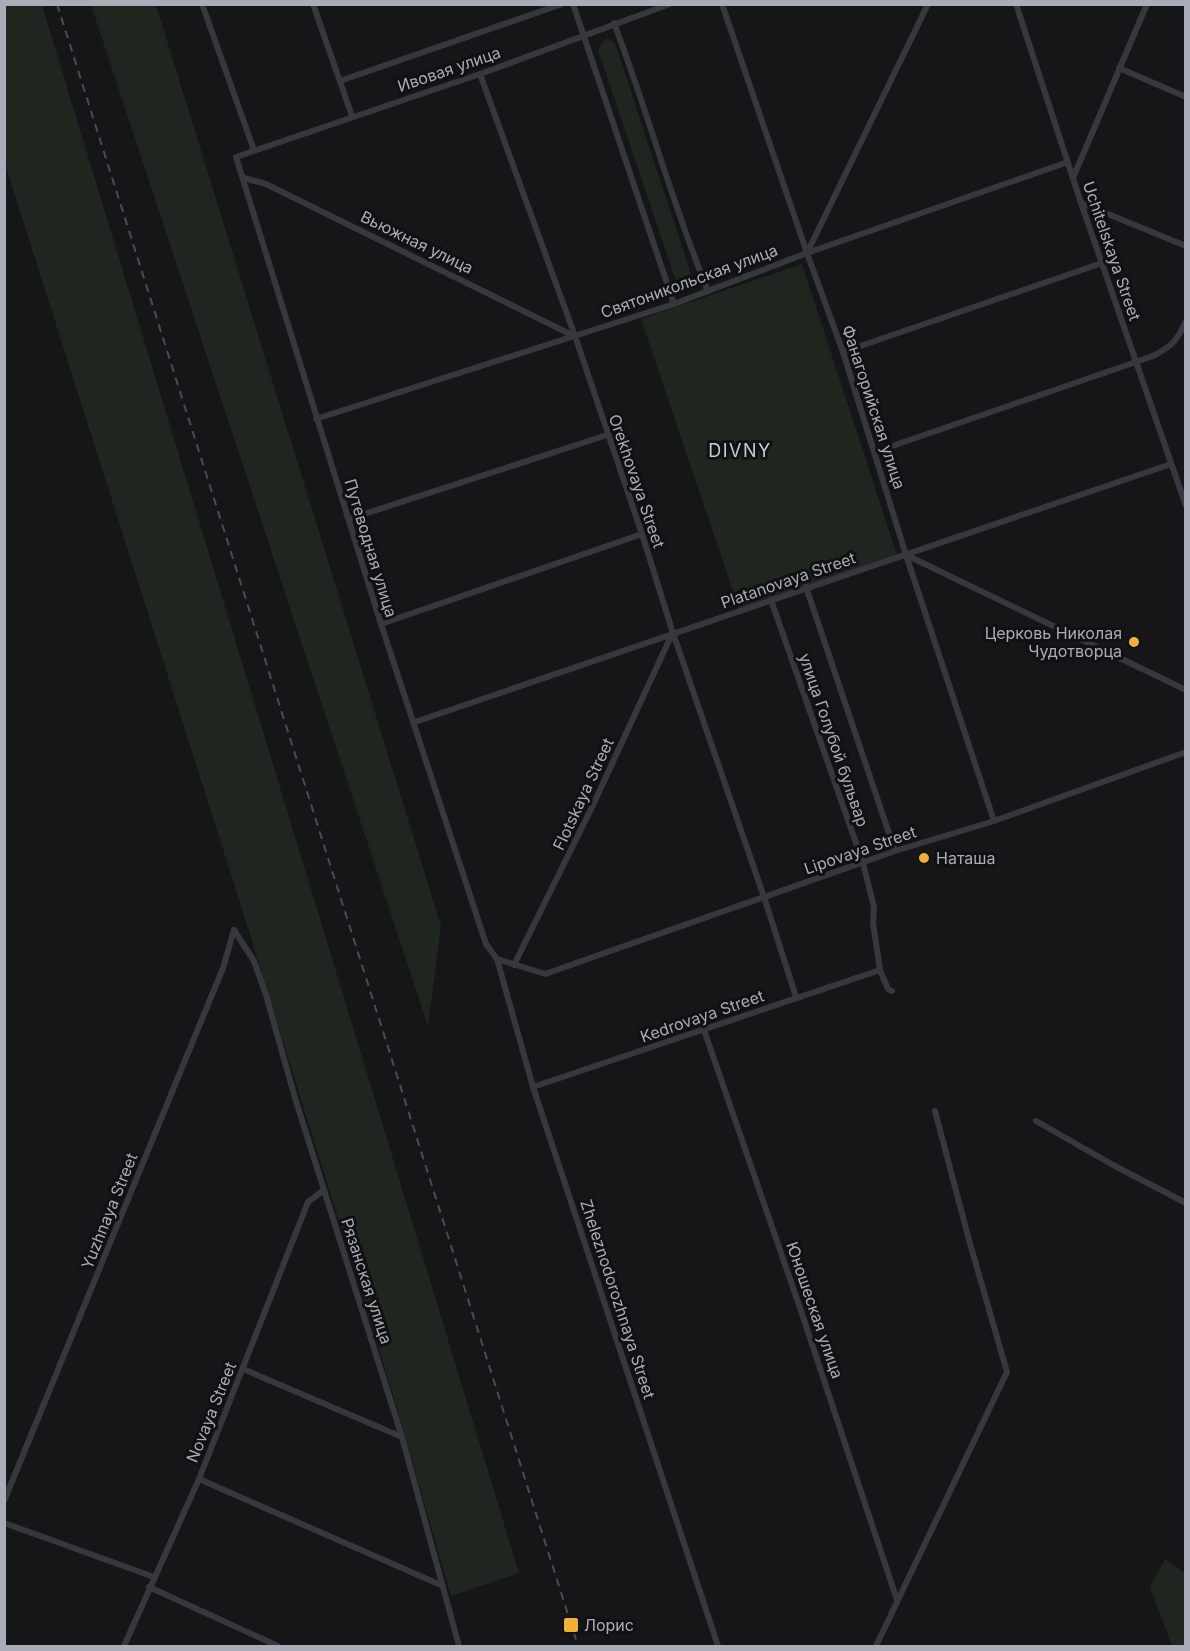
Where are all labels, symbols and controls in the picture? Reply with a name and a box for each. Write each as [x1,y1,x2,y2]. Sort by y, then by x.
street label: Ивовая улица [395,42,503,96]
street label: Uchitelskaya Street [1079,179,1145,323]
street label: Вьюжная улица [357,206,477,278]
street label: Святоникольская улица [598,240,780,322]
street label: Фанагорийская улица [838,322,910,492]
street label: Orekhovaya Street [605,412,669,550]
district label: DIVNY [708,440,772,461]
street label: Путеводная улица [340,476,402,620]
street label: Platanovaya Street [718,548,858,612]
place label: Церковь Николая Чудотворца [985,623,1122,661]
marker: Церковь Николая Чудотворца [1127,635,1141,649]
street label: улица Голубой бульвар [795,651,873,829]
street label: Flotskaya Street [548,735,618,853]
street label: Lipovaya Street [801,821,919,879]
place label: Наташа [936,848,995,868]
marker: Наташа [917,851,931,865]
street label: Kedrovaya Street [638,985,766,1047]
street label: Yuzhnaya Street [77,1150,141,1272]
street label: Zheleznodorozhnaya Street [576,1197,660,1401]
street label: Рязанская улица [337,1216,397,1346]
street label: Юношеская улица [782,1239,848,1381]
street label: Novaya Street [182,1359,240,1465]
place label: Лорис [584,1615,634,1635]
marker: Лорис [562,1616,580,1634]

